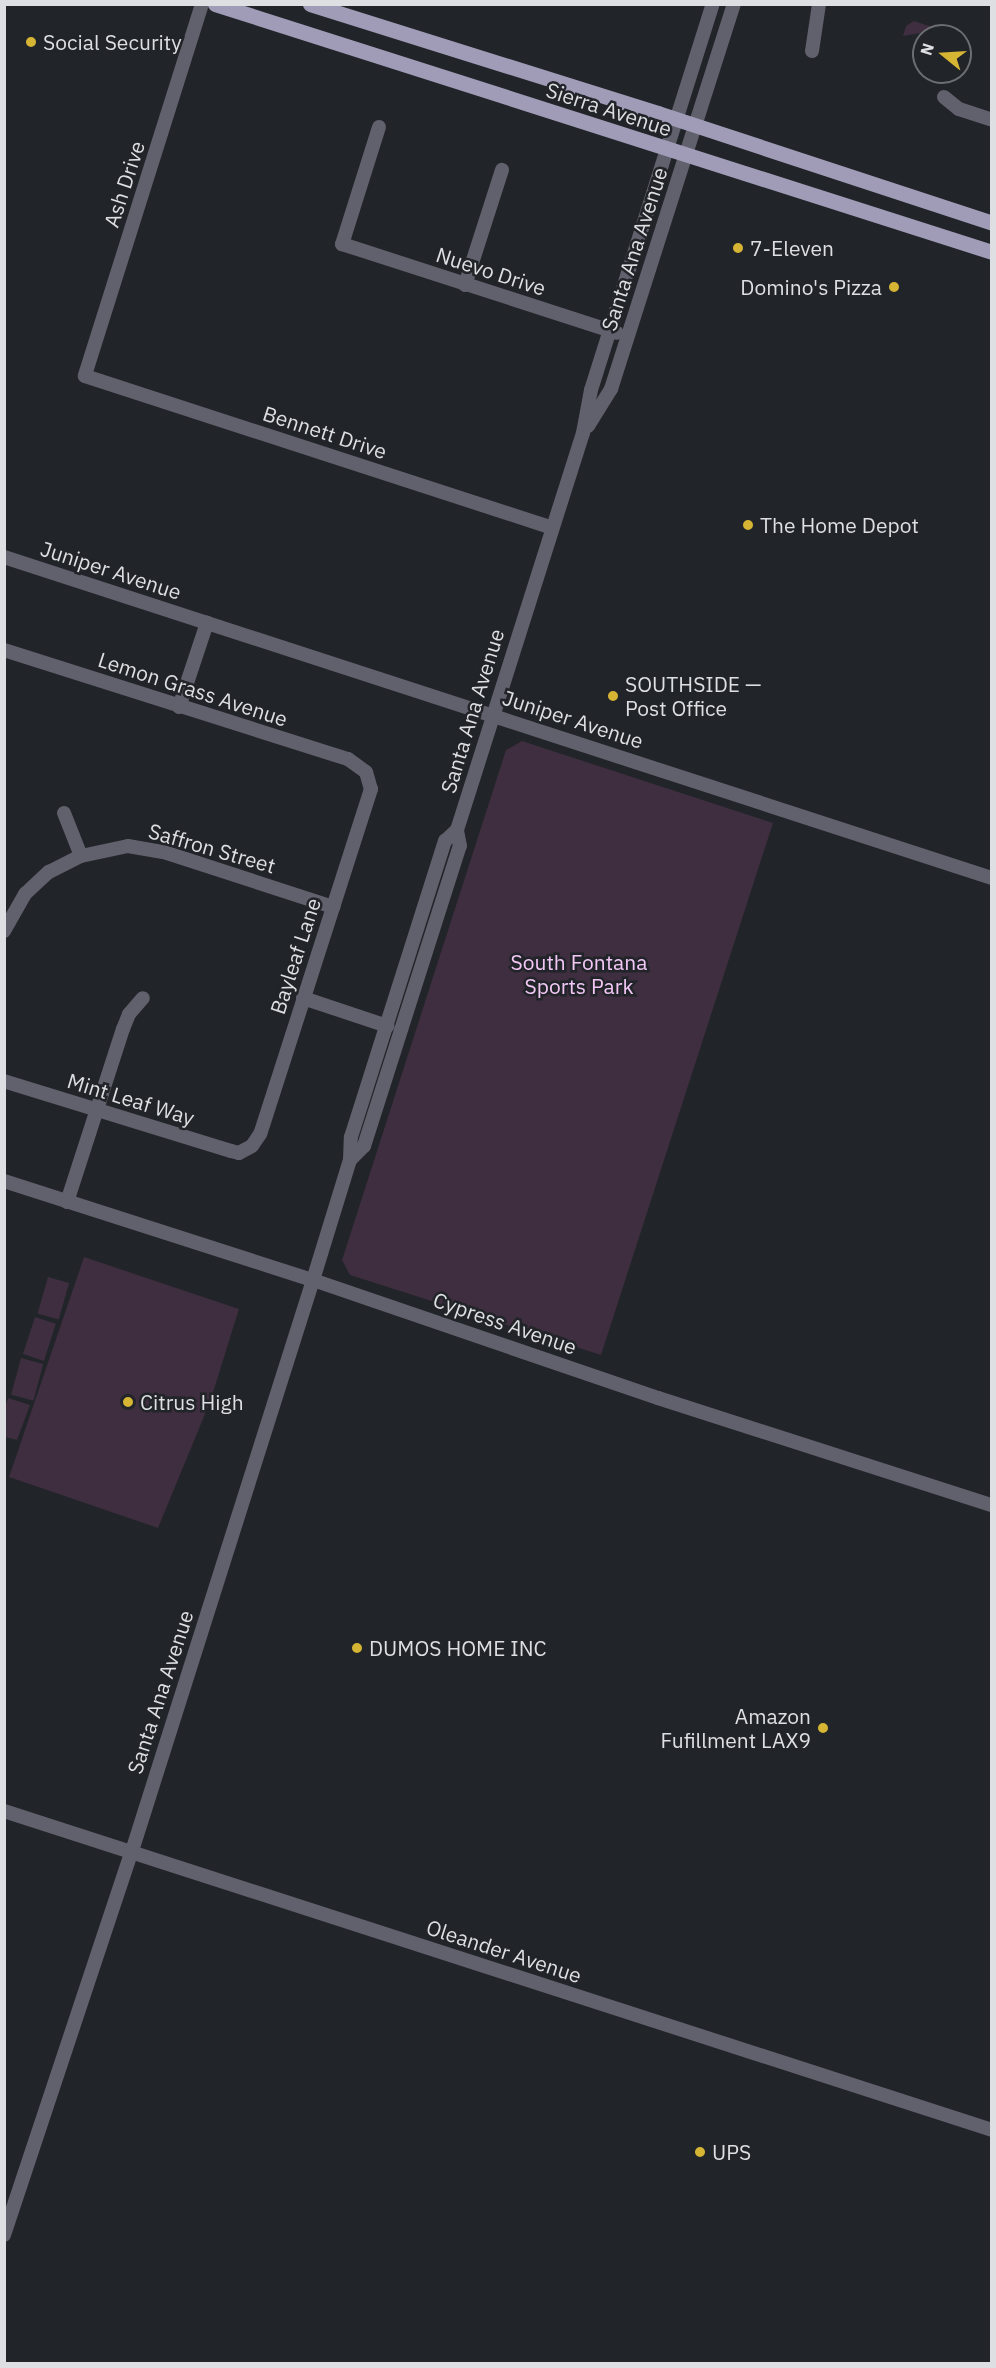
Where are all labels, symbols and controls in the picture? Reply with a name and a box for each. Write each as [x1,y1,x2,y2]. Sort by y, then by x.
north arrow [912,24,972,84]
place label: Social Security [43,29,182,55]
marker: Social Security [24,35,38,49]
text: N [915,40,938,58]
street label: Sierra Avenue [543,77,675,141]
street label: Ash Drive [98,138,150,230]
street label: Santa Ana Avenue [596,164,672,334]
place label: 7-Eleven [750,235,834,261]
street label: Nuevo Drive [433,241,549,301]
marker: 7-Eleven [731,241,745,255]
place label: Domino's Pizza [740,274,882,300]
marker: Domino's Pizza [887,280,901,294]
street label: Bennett Drive [260,400,390,464]
place label: The Home Depot [760,512,919,538]
marker: The Home Depot [741,518,755,532]
street label: Juniper Avenue [38,535,184,605]
street label: Santa Ana Avenue [435,626,509,796]
street label: Lemon Grass Avenue [95,646,291,732]
place label: SOUTHSIDE — Post Office [625,671,761,721]
street label: Juniper Avenue [500,684,646,754]
marker: SOUTHSIDE — Post Office [606,689,620,703]
street label: Saffron Street [146,818,278,878]
street label: Bayleaf Lane [264,895,326,1017]
park label: South Fontana Sports Park [511,949,647,999]
street label: Mint Leaf Way [64,1068,198,1130]
street label: Cypress Avenue [430,1287,580,1359]
place label: Citrus High [140,1389,244,1415]
marker: Citrus High [121,1395,135,1409]
street label: Santa Ana Avenue [122,1607,198,1777]
place label: DUMOS HOME INC [369,1635,547,1661]
marker: DUMOS HOME INC [350,1641,364,1655]
place label: Amazon Fufillment LAX9 [661,1703,811,1753]
marker: Amazon Fufillment LAX9 [816,1721,830,1735]
street label: Oleander Avenue [423,1914,585,1988]
place label: UPS [712,2139,751,2165]
marker: UPS [693,2145,707,2159]

